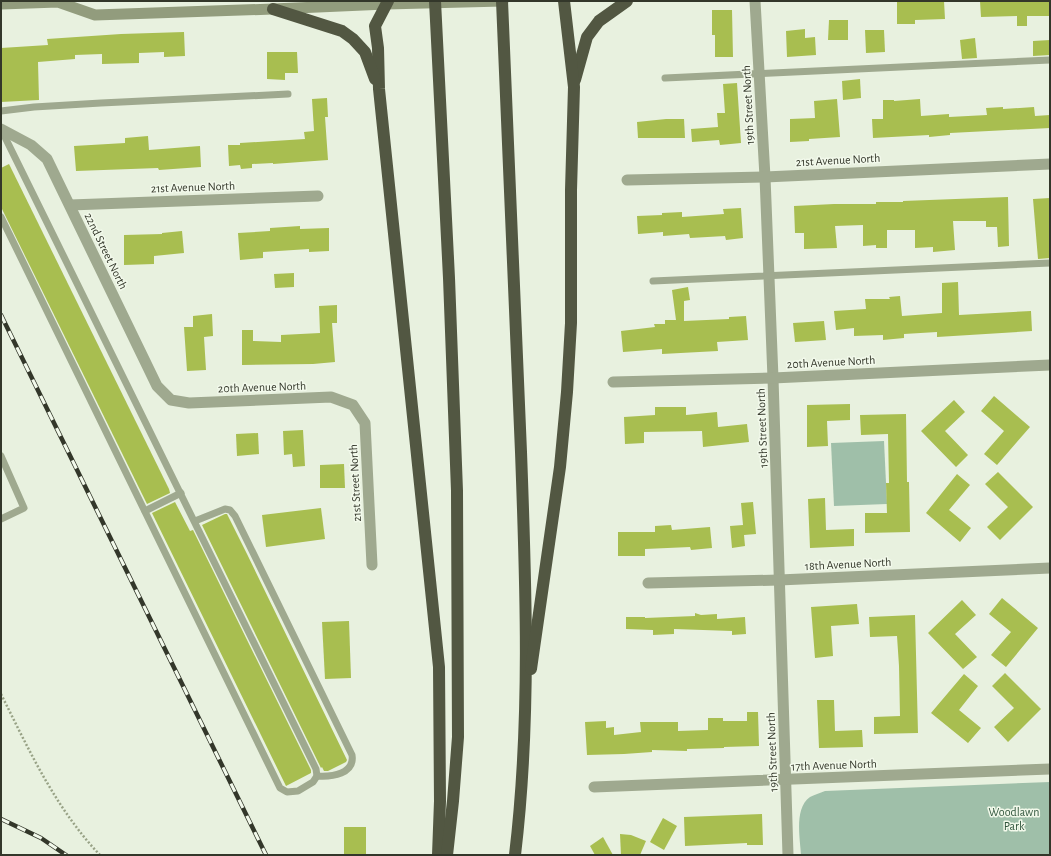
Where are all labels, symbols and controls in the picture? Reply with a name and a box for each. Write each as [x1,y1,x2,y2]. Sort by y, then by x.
street label: 19th Street North [740,65,756,145]
street label: 21st Avenue North [796,152,880,168]
street label: 21st Avenue North [151,180,235,194]
street label: 22nd Street North [82,211,130,291]
street label: 20th Avenue North [787,354,875,370]
street label: 20th Avenue North [218,379,306,395]
street label: 19th Street North [755,388,769,468]
street label: 21st Street North [347,444,363,522]
street label: 18th Avenue North [804,556,892,572]
street label: 19th Street North [765,712,779,792]
street label: 17th Avenue North [791,758,877,772]
park label: Woodlawn Park [989,806,1039,832]

